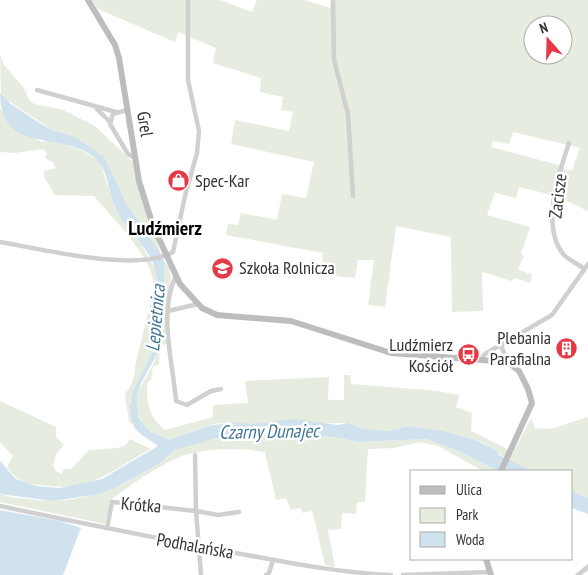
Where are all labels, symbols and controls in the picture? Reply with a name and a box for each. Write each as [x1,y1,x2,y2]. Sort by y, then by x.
north arrow [523,15,573,65]
text: N [537,18,550,38]
street label: Grel [132,110,159,139]
shop icon: Spec-Kar [167,169,191,193]
place label: Spec-Kar [195,169,250,192]
street label: Zacisze [543,172,572,220]
district label: Ludźmierz [128,215,202,241]
school or university icon: Szkoła Rolnicza [211,256,235,280]
place label: Szkoła Rolnicza [239,256,335,279]
water label: Lepietnica [140,282,170,353]
place label: Plebania Parafialna [490,326,551,370]
place label: Ludźmierz Kościół [389,333,454,377]
building icon: Plebania Parafialna [555,336,579,360]
bus stop icon: Ludźmierz Kościół [457,343,481,367]
water label: Czarny Dunajec [219,418,321,444]
legend [410,470,573,560]
text: Ulica [456,480,482,499]
street label: Krótka [120,491,162,518]
text: Park [456,505,478,524]
street label: Podhalańska [155,527,235,564]
text: Woda [456,530,485,549]

